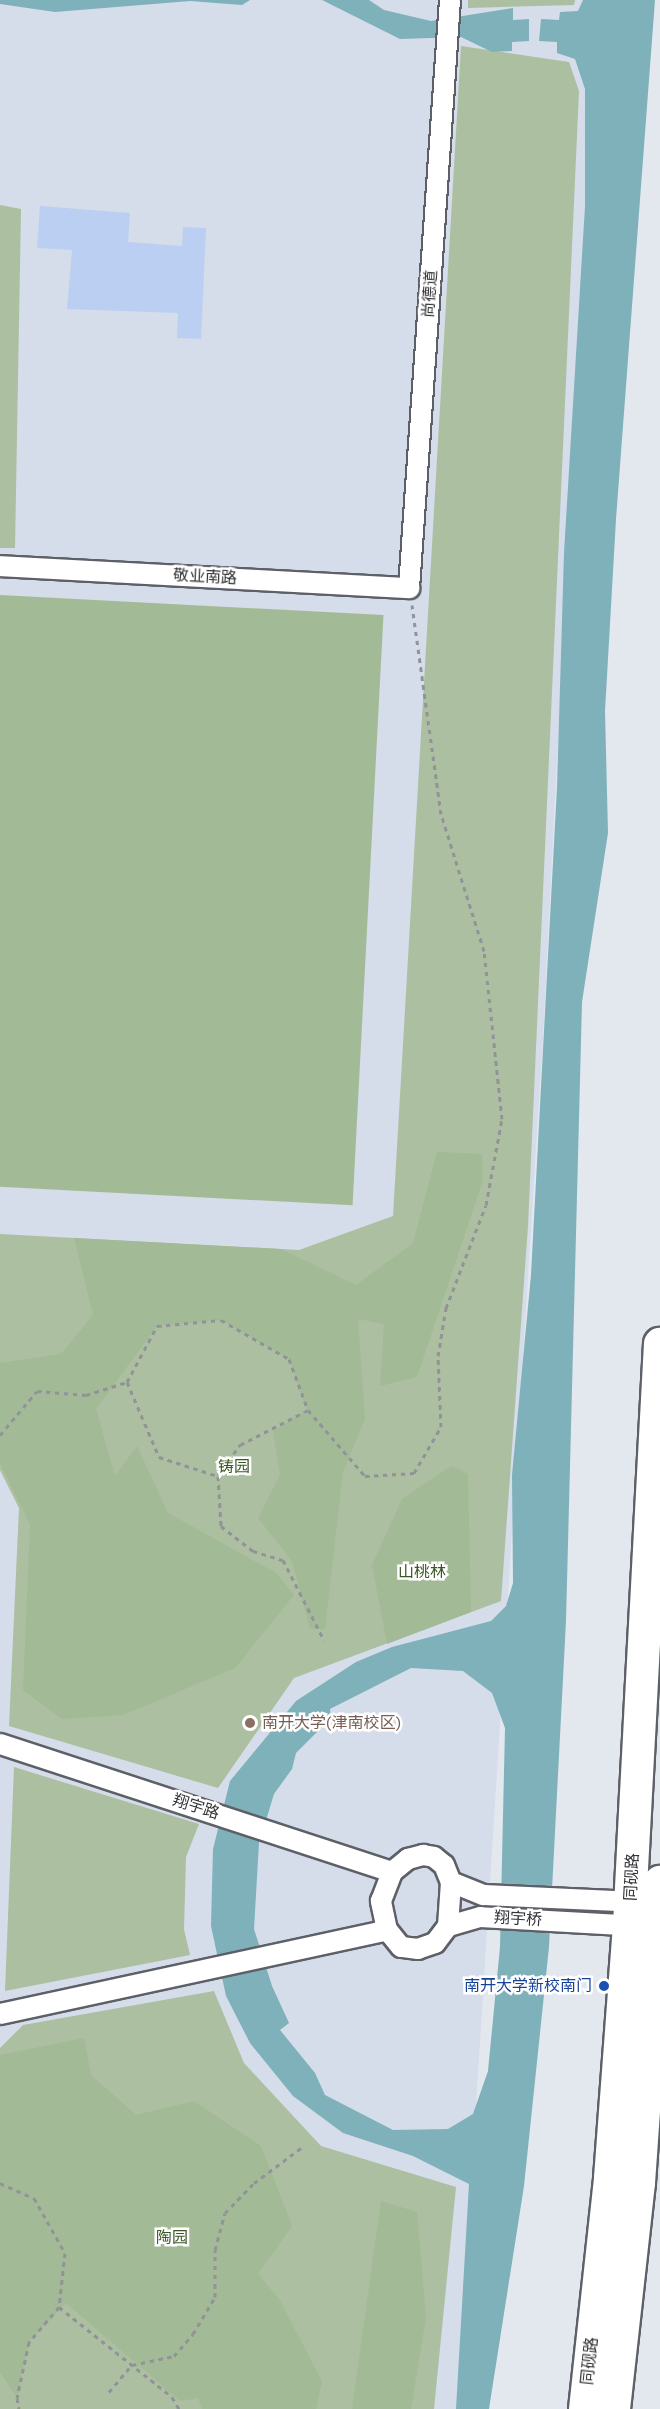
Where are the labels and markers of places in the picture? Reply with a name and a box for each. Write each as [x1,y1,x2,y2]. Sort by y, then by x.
place label: 南开大学(津南校区) [262,1713,401,1733]
marker: 南开大学(津南校区) [243,1716,257,1730]
place label: 南开大学新校南门 [464,1976,592,1996]
marker: 南开大学新校南门 [597,1979,611,1993]

